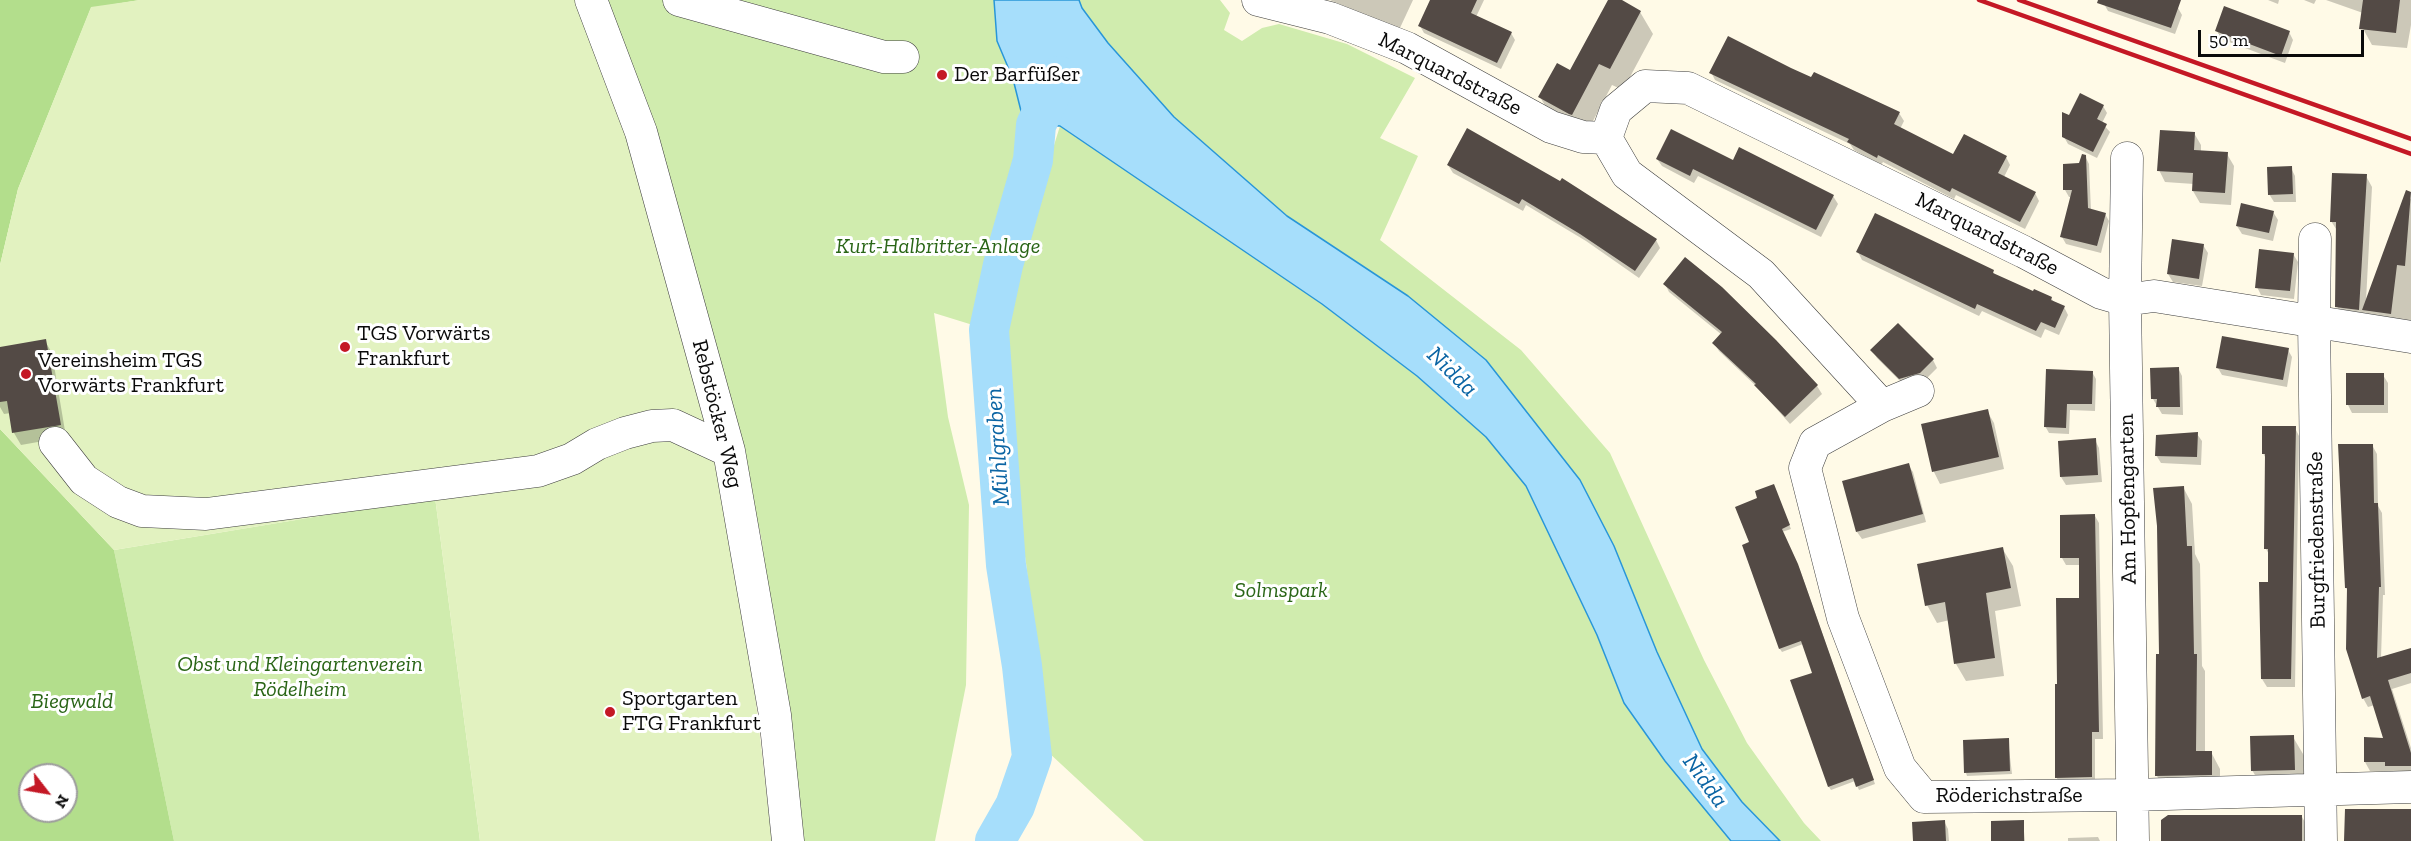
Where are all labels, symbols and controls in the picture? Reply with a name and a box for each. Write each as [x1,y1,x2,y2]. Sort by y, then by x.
scale bar [2201,18,2368,56]
street label: Marquardstraße [1374,27,1526,121]
text: 50 m [2209,29,2248,51]
place label: Der Barfüßer [954,62,1081,88]
marker: Der Barfüßer [935,68,949,82]
street label: Marquardstraße [1911,187,2063,281]
park label: Kurt-Halbritter-Anlage [836,234,1040,260]
place label: TGS Vorwärts Frankfurt [357,321,490,372]
street label: Rebstöcker Weg [686,337,748,491]
marker: TGS Vorwärts Frankfurt [338,340,352,354]
water label: Nidda [1421,341,1483,403]
place label: Vereinsheim TGS Vorwärts Frankfurt [38,348,224,400]
marker: Vereinsheim TGS Vorwärts Frankfurt [19,367,33,381]
water label: Mühlgraben [980,387,1016,507]
street label: Am Hopfengarten [2113,413,2143,585]
street label: Burgfriedenstraße [2302,451,2332,629]
park label: Solmspark [1234,578,1328,604]
park label: Obst und Kleingartenverein Rödelheim [177,652,423,704]
place label: Sportgarten FTG Frankfurt [622,686,761,738]
park label: Biegwald [31,689,113,715]
marker: Sportgarten FTG Frankfurt [603,705,617,719]
water label: Nidda [1676,748,1734,814]
north arrow [18,763,78,823]
street label: Röderichstraße [1935,783,2083,809]
text: N [51,791,73,812]

